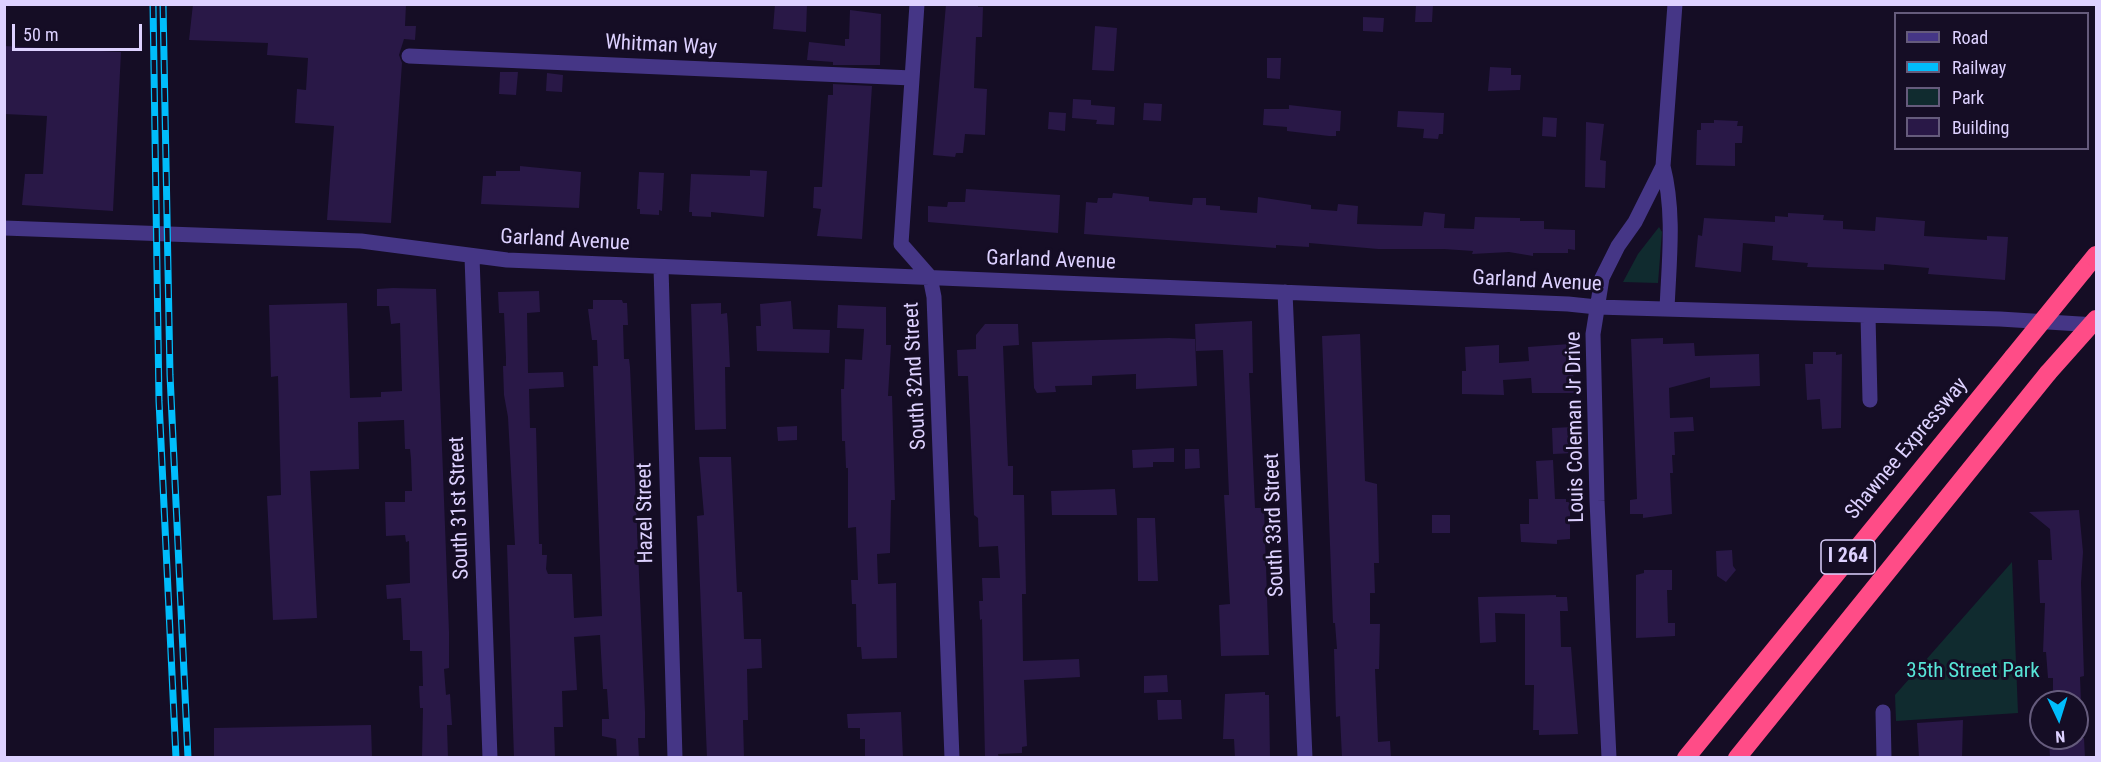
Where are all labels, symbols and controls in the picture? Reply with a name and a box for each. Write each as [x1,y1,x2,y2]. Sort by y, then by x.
scale bar [15,12,146,50]
legend [1894,12,2089,150]
text: 50 m [23,24,58,45]
text: Road [1952,27,1988,48]
street label: Whitman Way [604,30,718,62]
text: Railway [1952,57,2006,78]
text: Park [1952,87,1984,108]
text: Building [1952,117,2009,138]
street label: Garland Avenue [500,225,630,257]
street label: Garland Avenue [986,246,1116,276]
street label: Garland Avenue [1472,266,1602,298]
street label: South 32nd Street [900,301,932,451]
street label: Louis Coleman Jr Drive [1562,331,1590,523]
street label: Shawnee Expressway [1840,373,1974,525]
street label: South 31st Street [445,436,475,580]
street label: South 33rd Street [1260,453,1290,597]
street label: Hazel Street [633,462,659,564]
road number: I 264 [1821,540,1875,574]
park label: 35th Street Park [1906,659,2040,685]
north arrow [2029,690,2089,750]
text: N [2055,727,2066,746]

